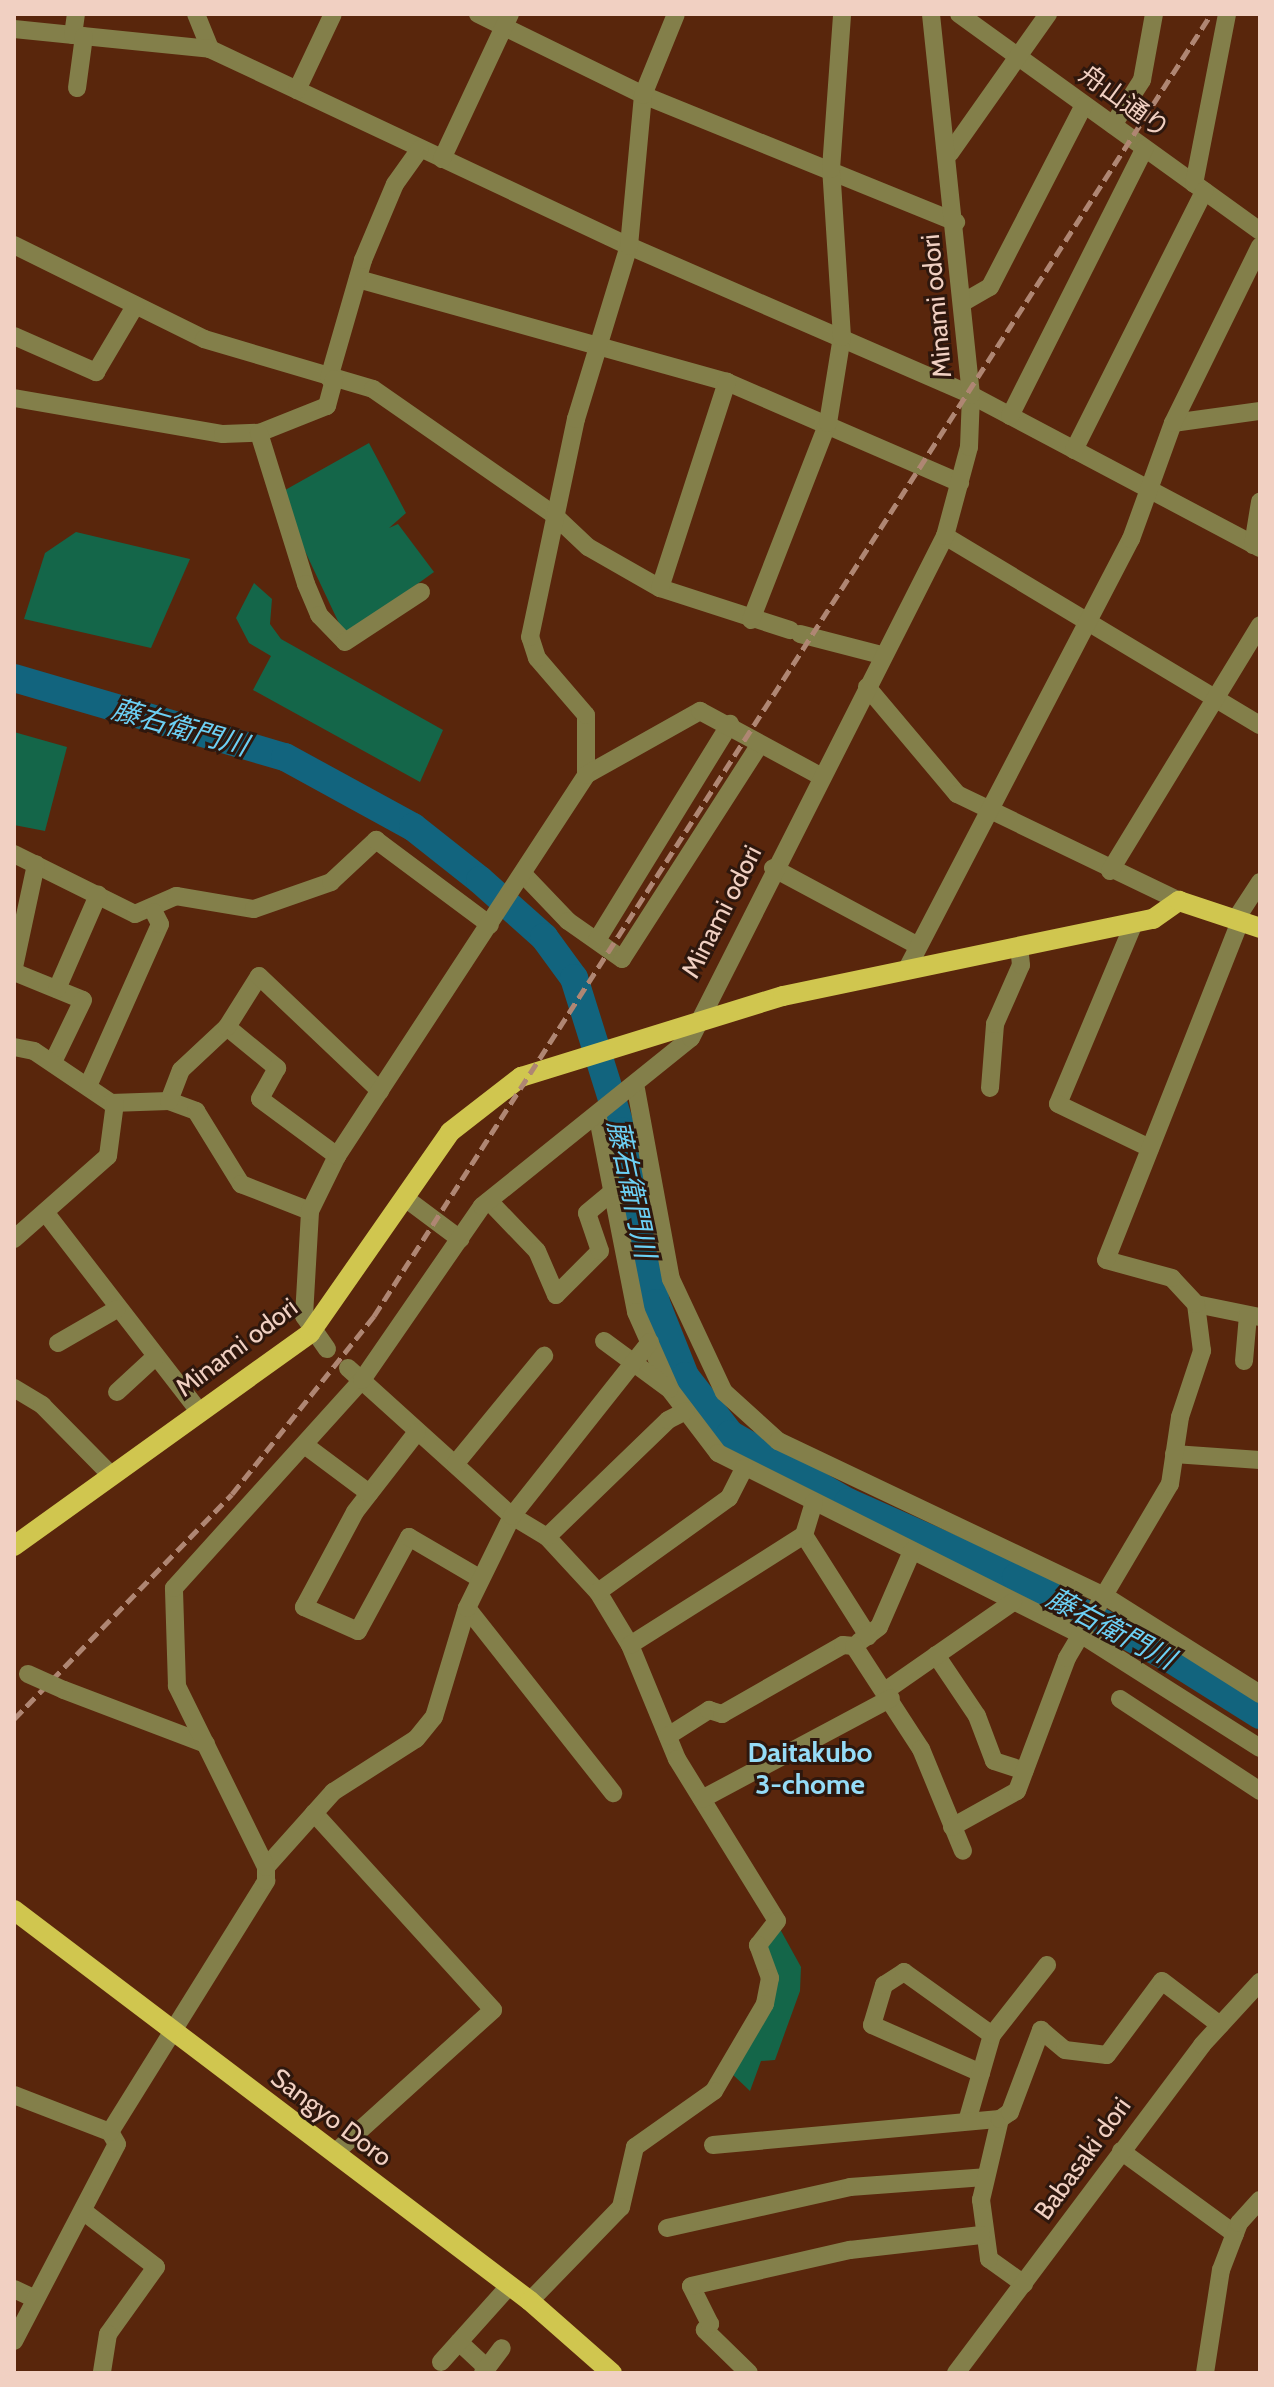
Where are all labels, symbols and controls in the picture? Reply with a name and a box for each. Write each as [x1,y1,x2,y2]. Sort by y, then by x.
street label: 舟山通り [1073,59,1175,145]
street label: Minami odori [915,233,959,379]
water label: 藤右衛門川 [108,692,252,762]
street label: Minami odori [675,841,769,983]
water label: 藤右衛門川 [601,1117,663,1261]
street label: Minami odori [170,1292,304,1404]
water label: 藤右衛門川 [1041,1580,1181,1676]
district label: Daitakubo 3-chome [747,1735,873,1801]
street label: Sangyo Doro [264,2062,398,2174]
street label: Babasaki dori [1028,2092,1138,2226]

